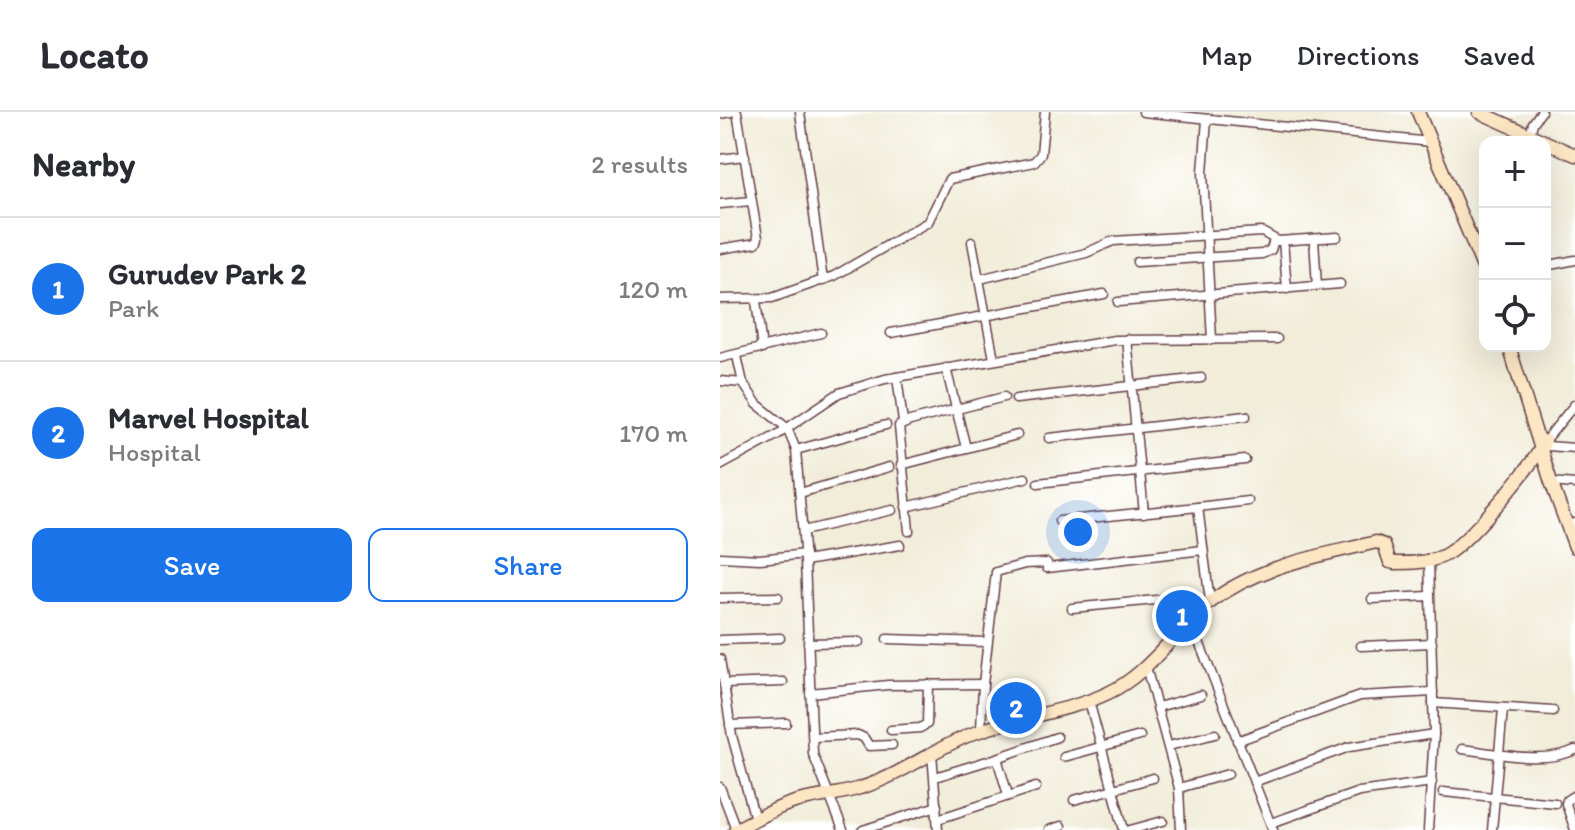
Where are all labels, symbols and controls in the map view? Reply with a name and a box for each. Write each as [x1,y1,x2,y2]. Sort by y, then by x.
text: Locato [40,32,149,78]
text: Map [1201,38,1252,72]
text: Directions [1296,38,1420,72]
text: Saved [1464,38,1535,72]
map controls [1479,136,1551,352]
button: + [1479,136,1551,208]
text: Nearby [32,144,135,185]
text: 2 results [591,148,688,180]
button: − [1479,208,1551,280]
text: Gurudev Park 2 [108,255,306,292]
text: 1 [52,273,64,305]
text: 120 m [619,273,688,305]
button: locate [1479,280,1551,352]
text: Park [108,292,159,324]
text: Marvel Hospital [108,399,309,436]
text: 2 [51,417,65,449]
text: 170 m [619,417,688,449]
text: Hospital [108,436,201,468]
your location [1058,512,1098,552]
button: Save [32,528,352,602]
button: Share [368,528,688,602]
pin: 1 [1156,586,1208,646]
pin: 2 [990,678,1042,738]

